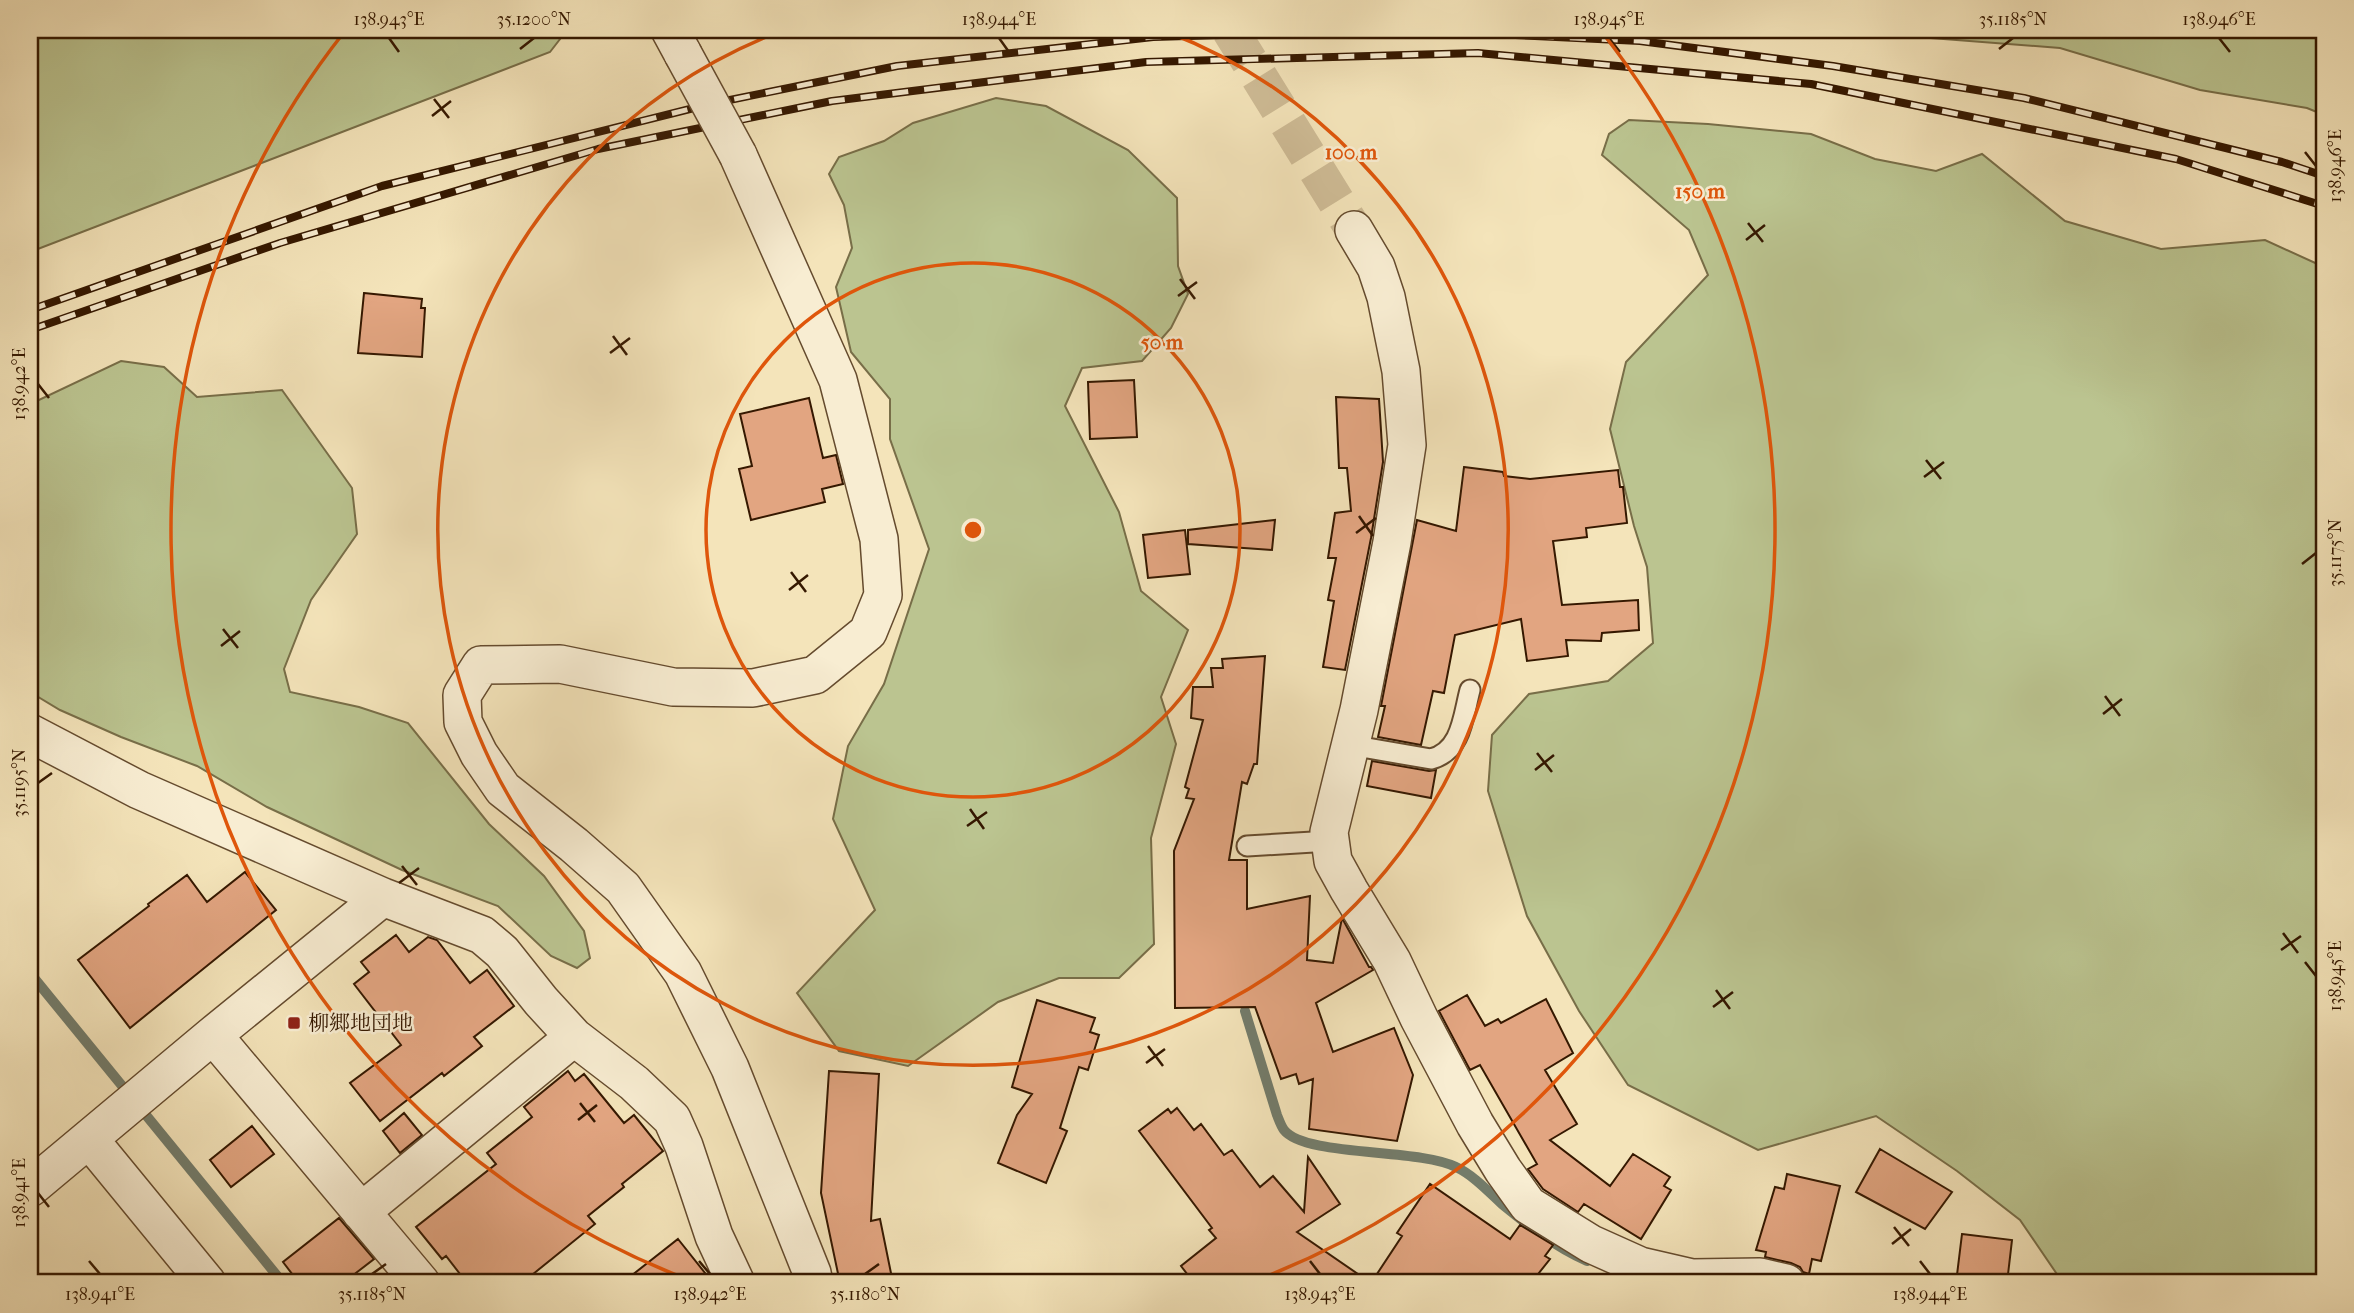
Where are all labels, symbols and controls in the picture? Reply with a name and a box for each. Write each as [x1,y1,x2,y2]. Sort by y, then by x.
text: 138.943°E [354,9,424,30]
text: 35.1200°N [497,9,572,30]
text: 138.944°E [962,9,1036,30]
text: 138.945°E [1574,9,1644,30]
text: 35.1185°N [1979,9,2048,30]
text: 138.946°E [2182,9,2256,30]
text: 138.946°E [2325,129,2346,203]
text: 100 m [1325,140,1378,164]
text: 150 m [1675,179,1726,203]
text: 50 m [1141,330,1184,354]
text: 138.942°E [9,348,30,420]
centre of rings [961,518,985,542]
text: 35.1175°N [2325,519,2346,587]
text: 35.1195°N [9,748,30,817]
text: 138.945°E [2325,941,2346,1011]
place label: 柳郷地団地 [308,1011,413,1035]
marker: 柳郷地団地 [286,1015,302,1031]
text: 138.941°E [9,1158,30,1228]
text: 138.941°E [65,1284,135,1305]
text: 35.1185°N [338,1284,407,1305]
text: 138.942°E [674,1284,746,1305]
text: 35.1180°N [830,1284,901,1305]
text: 138.943°E [1285,1284,1355,1305]
text: 138.944°E [1893,1284,1967,1305]

